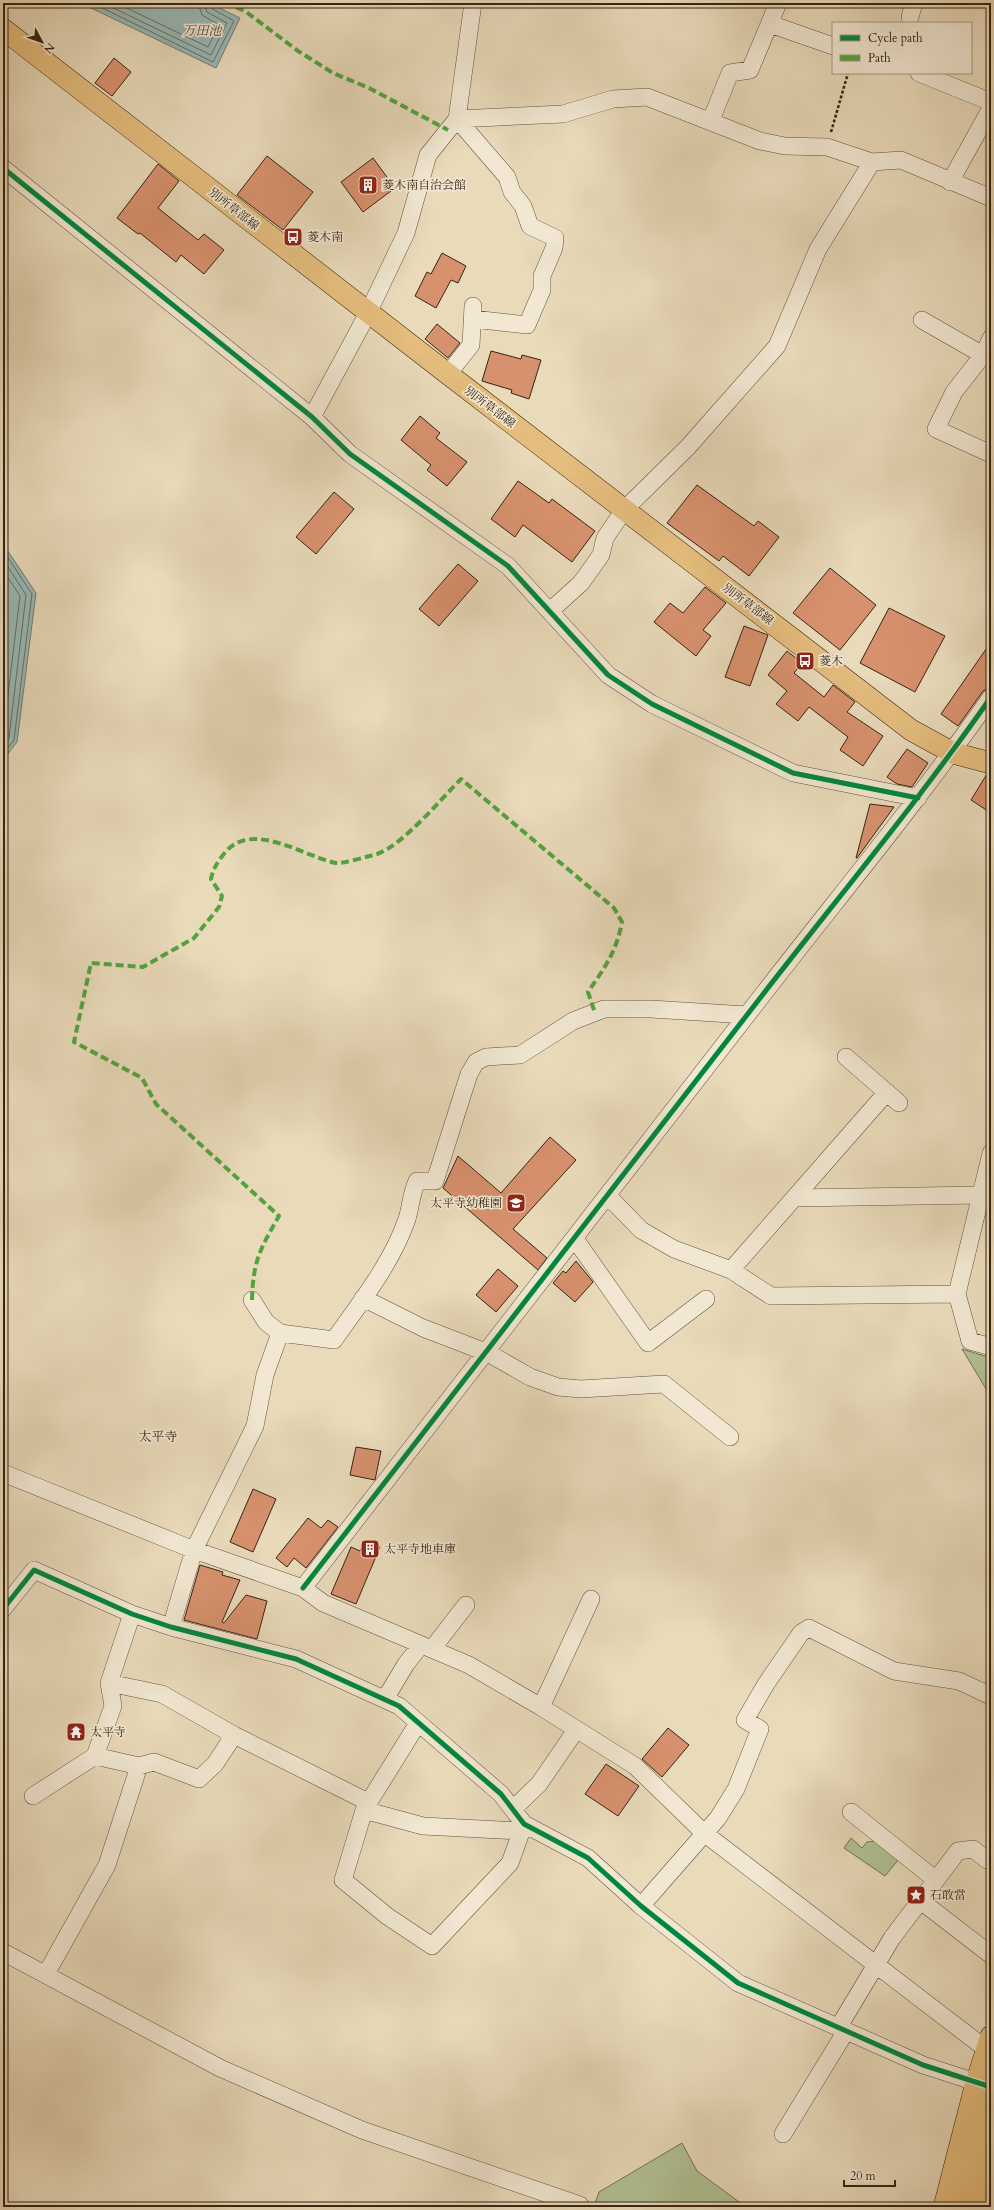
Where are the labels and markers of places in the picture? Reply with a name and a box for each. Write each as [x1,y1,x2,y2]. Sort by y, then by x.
building icon: 菱木南自治会館 [357,174,379,196]
place label: 菱木南自治会館 [382,177,466,193]
bus stop icon: 菱木南 [282,226,304,248]
place label: 菱木南 [307,229,343,245]
bus stop icon: 菱木 [794,650,816,672]
place label: 菱木 [819,653,843,669]
school or university icon: 太平寺幼稚園 [505,1192,527,1214]
place label: 太平寺幼稚園 [430,1195,502,1211]
building icon: 太平寺地車庫 [359,1538,381,1560]
place label: 太平寺地車庫 [384,1541,456,1557]
temple icon: 太平寺 [65,1721,87,1743]
place label: 太平寺 [90,1724,126,1740]
place icon: 石敢當 [905,1884,927,1906]
place label: 石敢當 [930,1887,966,1903]

